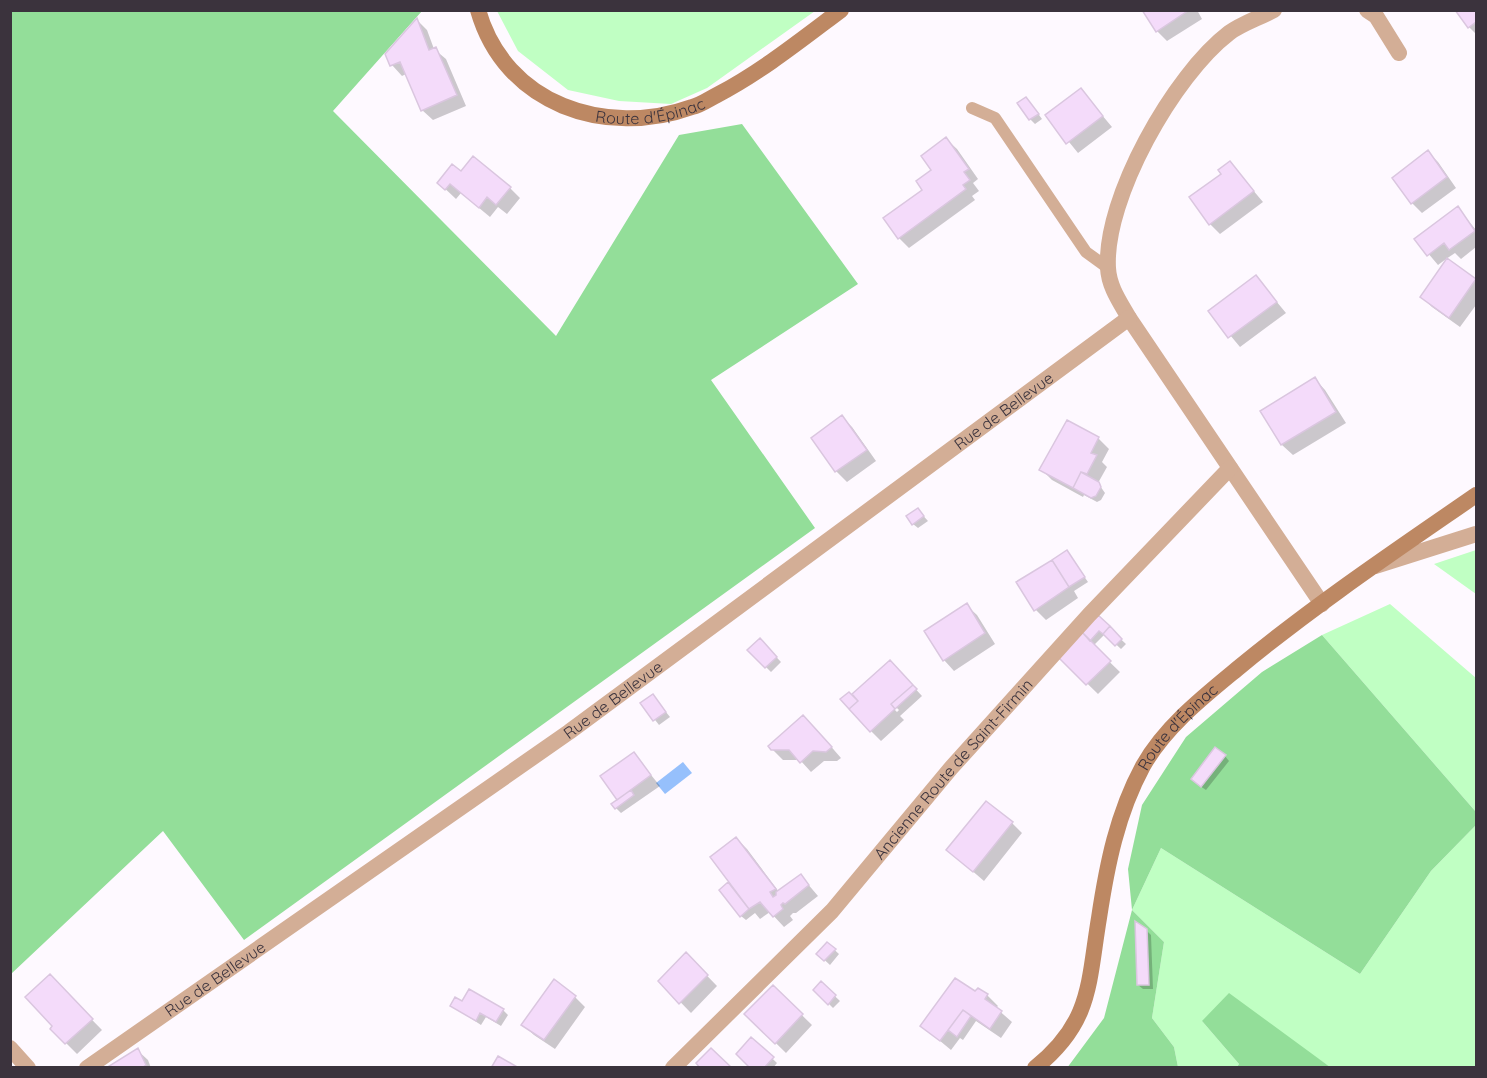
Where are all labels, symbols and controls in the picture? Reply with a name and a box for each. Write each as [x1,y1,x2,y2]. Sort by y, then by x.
street label: Route d'Épinac [594,93,708,128]
street label: Rue de Bellevue [950,367,1057,454]
street label: Rue de Bellevue [559,656,666,743]
street label: Ancienne Route de Saint-Firmin [869,675,1037,863]
street label: Route d'Épinac [1133,679,1222,774]
street label: Rue de Bellevue [161,937,269,1021]

